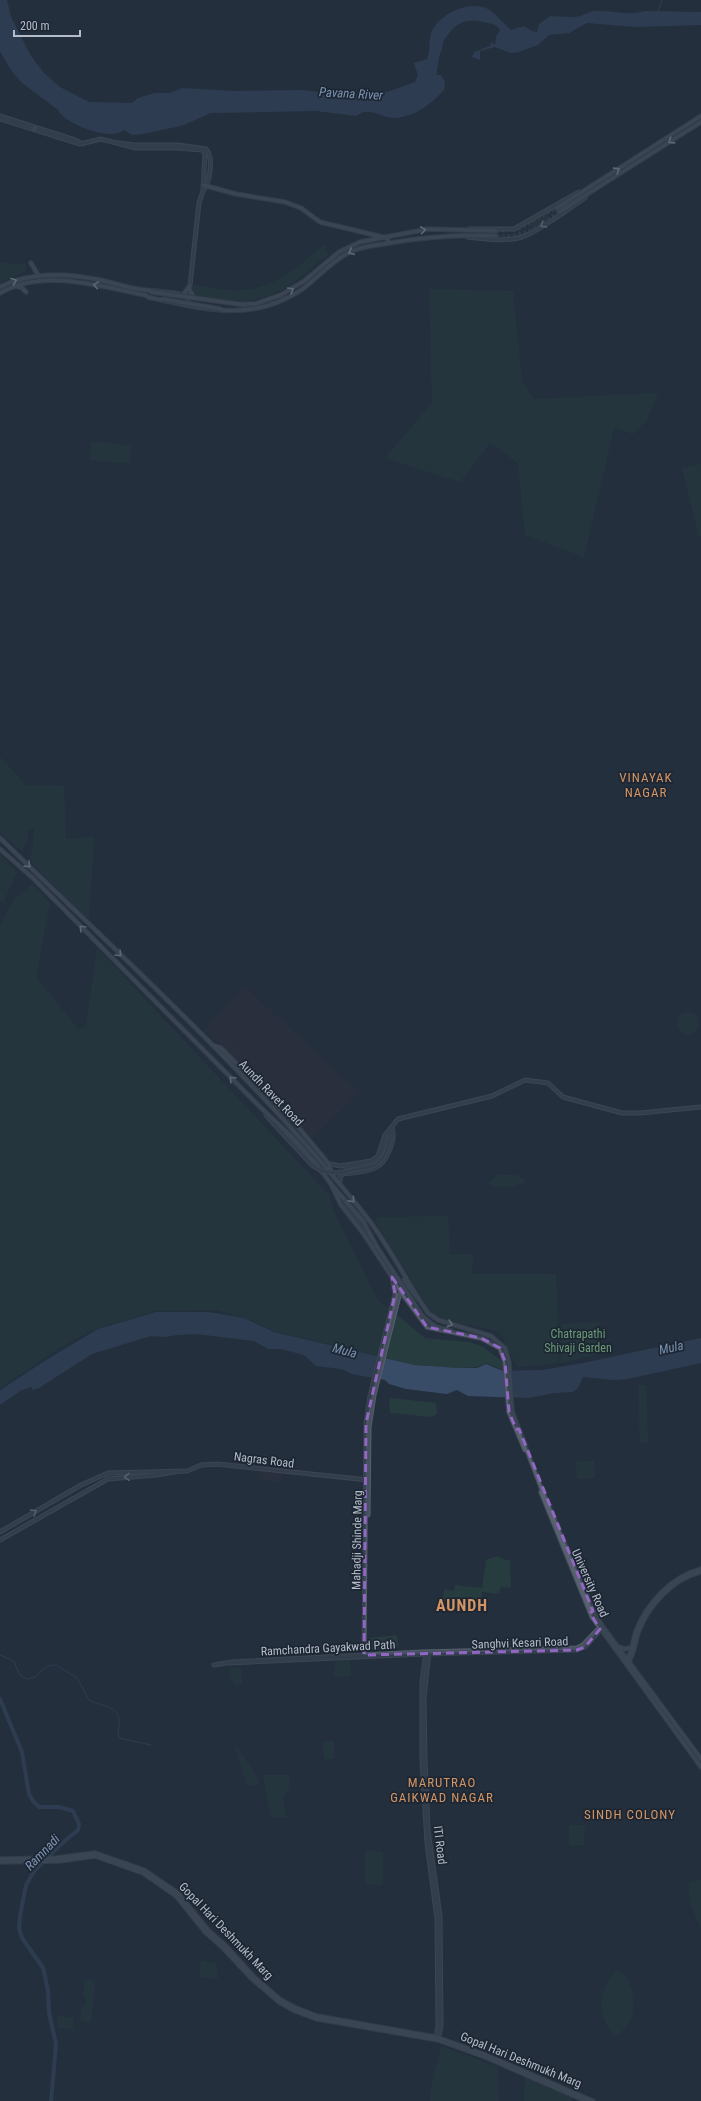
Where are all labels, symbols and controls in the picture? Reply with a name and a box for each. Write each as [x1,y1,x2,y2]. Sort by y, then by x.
scale bar [14,12,80,38]
text: 200 m [20,19,50,33]
water label: Pavana River [319,84,384,103]
one-way arrow [668,137,675,144]
one-way arrow [613,167,620,174]
one-way arrow [540,220,547,228]
one-way arrow [420,226,426,235]
one-way arrow [348,247,356,255]
one-way arrow [10,277,17,285]
one-way arrow [93,281,99,290]
one-way arrow [287,287,294,294]
district label: VINAYAK NAGAR [619,770,673,800]
one-way arrow [23,860,31,867]
one-way arrow [79,925,86,933]
one-way arrow [114,949,122,957]
street label: Aundh Ravet Road [236,1057,306,1129]
one-way arrow [229,1077,237,1084]
one-way arrow [348,1195,355,1203]
one-way arrow [446,1319,453,1328]
park label: Chatrapathi Shivaji Garden [544,1327,612,1355]
water label: Mula [658,1338,685,1357]
water label: Mula [331,1340,359,1361]
street label: Nagras Road [233,1449,295,1471]
one-way arrow [124,1472,130,1481]
street label: Mahadji Shinde Marg [349,1490,365,1590]
one-way arrow [30,1510,37,1517]
street label: University Road [569,1547,611,1619]
district label: AUNDH [436,1596,488,1615]
street label: Sanghvi Kesari Road [471,1634,569,1652]
street label: Ramchandra Gayakwad Path [260,1637,396,1659]
district label: MARUTRAO GAIKWAD NAGAR [390,1775,494,1805]
district label: SINDH COLONY [584,1807,676,1822]
street label: ITI Road [431,1825,449,1865]
water label: Ramnadi [22,1831,63,1873]
street label: Gopal Hari Deshmukh Marg [176,1880,276,1982]
street label: Gopal Hari Deshmukh Marg [458,2029,584,2091]

